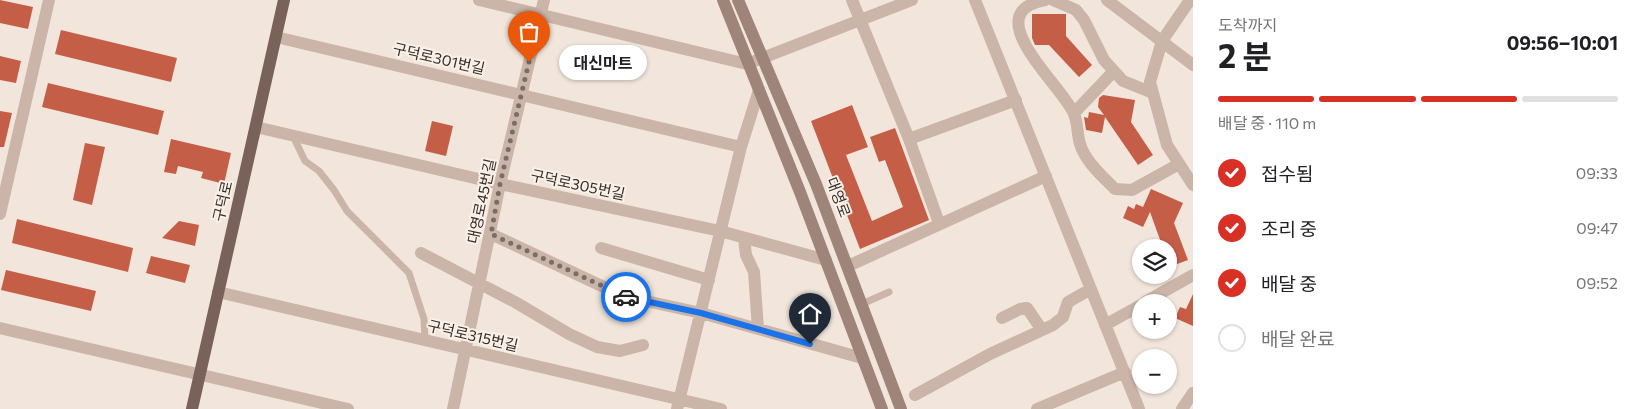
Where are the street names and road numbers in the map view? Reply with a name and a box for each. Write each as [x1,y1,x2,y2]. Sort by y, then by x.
street label: 구덕로301번길 [391,39,487,77]
street label: 대영로45번길 [463,157,499,245]
street label: 구덕로305번길 [529,165,627,203]
street label: 대영로 [823,174,855,220]
street label: 구덕로 [209,179,235,223]
street label: 구덕로315번길 [426,316,520,354]

